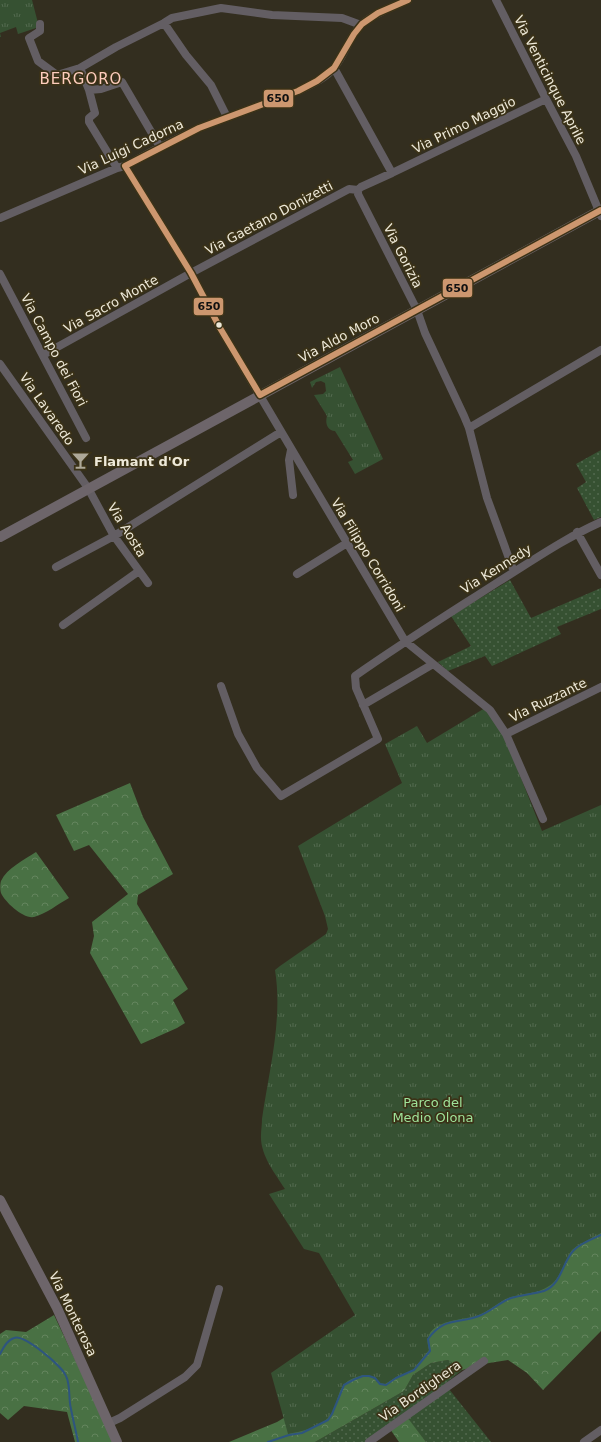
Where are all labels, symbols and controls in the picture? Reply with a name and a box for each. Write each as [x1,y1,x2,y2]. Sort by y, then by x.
street label: Via Venticinque Aprile [511,13,589,147]
district label: BERGORO [40,70,122,88]
line badge: 650 [263,89,294,108]
text: 650 [267,92,290,105]
street label: Via Primo Maggio [410,93,518,156]
street label: Via Luigi Cadorna [76,116,186,178]
street label: Via Gaetano Donizetti [203,178,335,258]
street label: Via Gorizia [380,222,426,290]
street label: Via Sacro Monte [61,272,161,336]
line badge: 650 [442,278,473,298]
text: 650 [446,282,469,295]
street label: Via Campo dei Fiori [18,291,90,409]
line badge: 650 [193,297,224,316]
text: 650 [198,300,221,313]
street label: Via Aldo Moro [296,310,382,366]
unlabelled marker [214,320,224,330]
street label: Via Lavaredo [17,370,77,448]
bar icon: Flamant d'Or [71,451,91,471]
place label: Flamant d'Or [94,454,190,469]
street label: Via Filippo Corridoni [328,496,408,614]
street label: Via Aosta [105,500,149,560]
street label: Via Kennedy [458,541,534,597]
street label: Via Ruzzante [507,675,589,725]
park label: Parco del Medio Olona [392,1095,474,1125]
street label: Via Monterosa [46,1269,100,1359]
street label: Via Bordighera [376,1357,464,1425]

